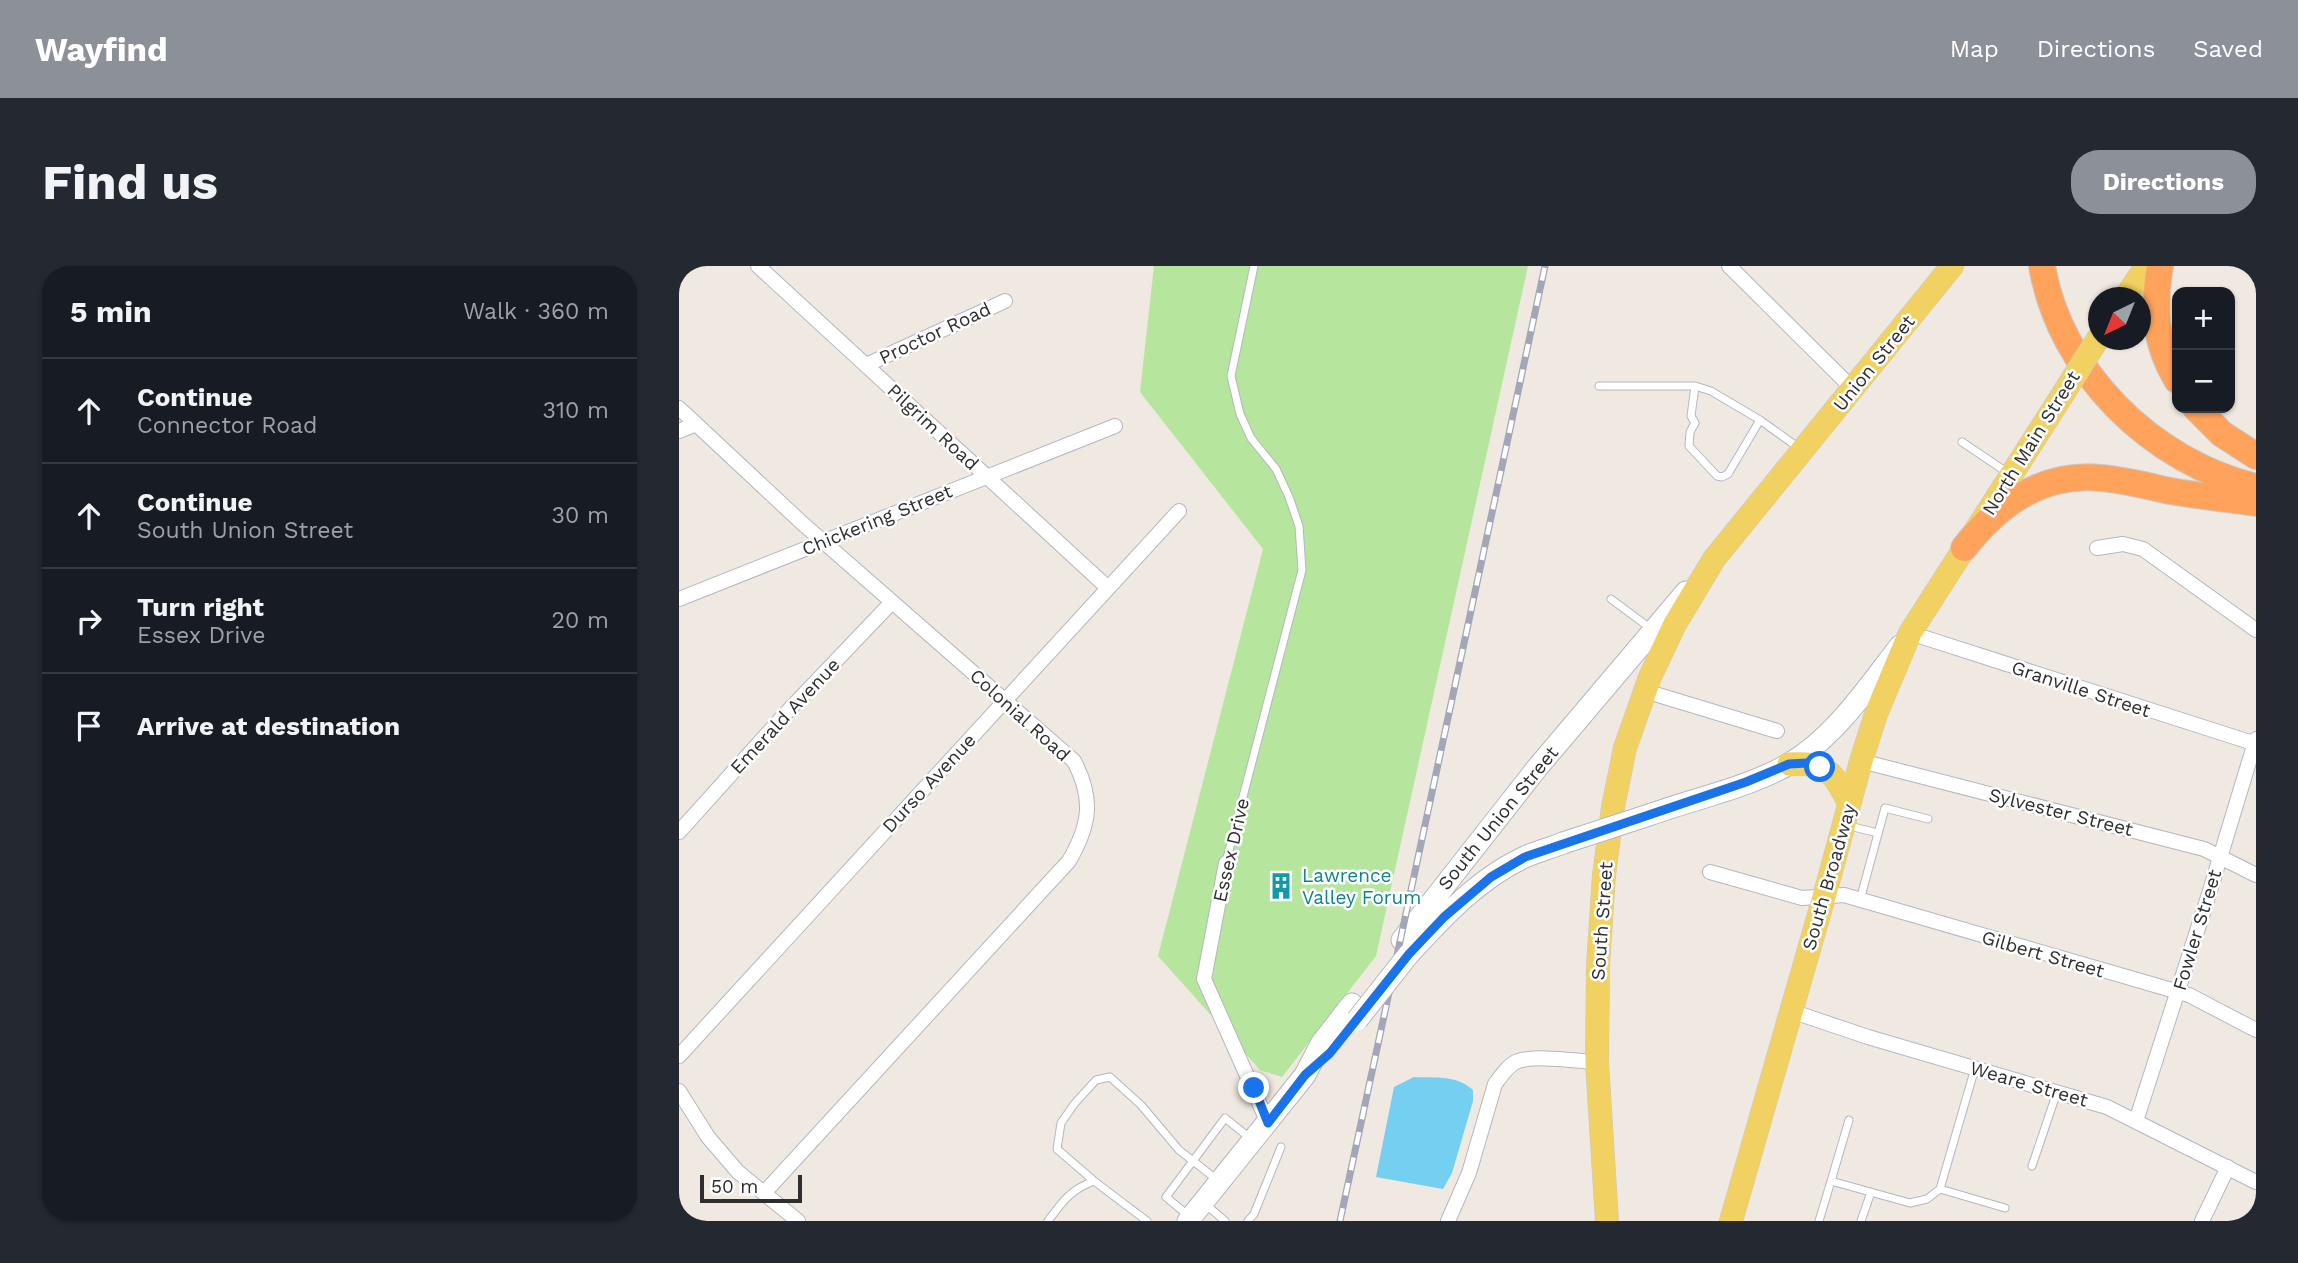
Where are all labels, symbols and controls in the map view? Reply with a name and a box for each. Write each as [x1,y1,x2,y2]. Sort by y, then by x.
text: Wayfind [35,30,168,69]
text: Map [1950,35,1999,63]
text: Directions [2037,35,2155,63]
text: Saved [2193,35,2263,63]
button: Directions [2071,150,2256,214]
text: Find us [42,153,218,211]
north arrow [2088,287,2151,350]
map controls [2172,287,2235,413]
button: + [2172,287,2235,350]
text: 5 min [70,294,152,329]
street label: Proctor Road [875,297,995,369]
text: Walk · 360 m [463,298,609,325]
street label: Union Street [1828,310,1920,416]
button: − [2172,350,2235,413]
street label: North Main Street [1977,367,2085,519]
street label: Pilgrim Road [883,379,983,475]
text: Continue [137,382,253,412]
icon: ahead [70,392,108,430]
text: 310 m [543,397,609,424]
text: Connector Road [137,412,317,439]
street label: Chickering Street [798,479,956,561]
text: Continue [137,487,253,517]
icon: ahead [70,497,108,535]
text: 30 m [552,502,609,529]
text: South Union Street [137,517,353,544]
text: Turn right [137,592,264,622]
icon: right [70,602,108,640]
text: 20 m [552,607,609,634]
text: Essex Drive [137,622,266,649]
street label: Emerald Avenue [725,653,845,779]
street label: Granville Street [2009,656,2153,722]
street label: Colonial Road [965,664,1075,766]
icon: arrive [70,707,108,745]
text: Arrive at destination [137,711,400,741]
street label: Durso Avenue [877,729,981,837]
street label: South Union Street [1433,741,1563,895]
route start [1804,751,1835,782]
street label: Sylvester Street [1987,783,2135,841]
street label: Essex Drive [1208,796,1254,904]
street label: South Broadway [1797,801,1861,953]
street label: South Street [1586,861,1618,981]
place label: Lawrence Valley Forum [1302,864,1421,909]
street label: Fowler Street [2168,867,2226,993]
building icon: Lawrence Valley Forum [1266,871,1296,901]
street label: Gilbert Street [1979,926,2107,982]
street label: Weare Street [1967,1056,2091,1112]
route end [1238,1072,1269,1103]
scale bar [700,1172,801,1204]
text: 50 m [711,1175,758,1198]

